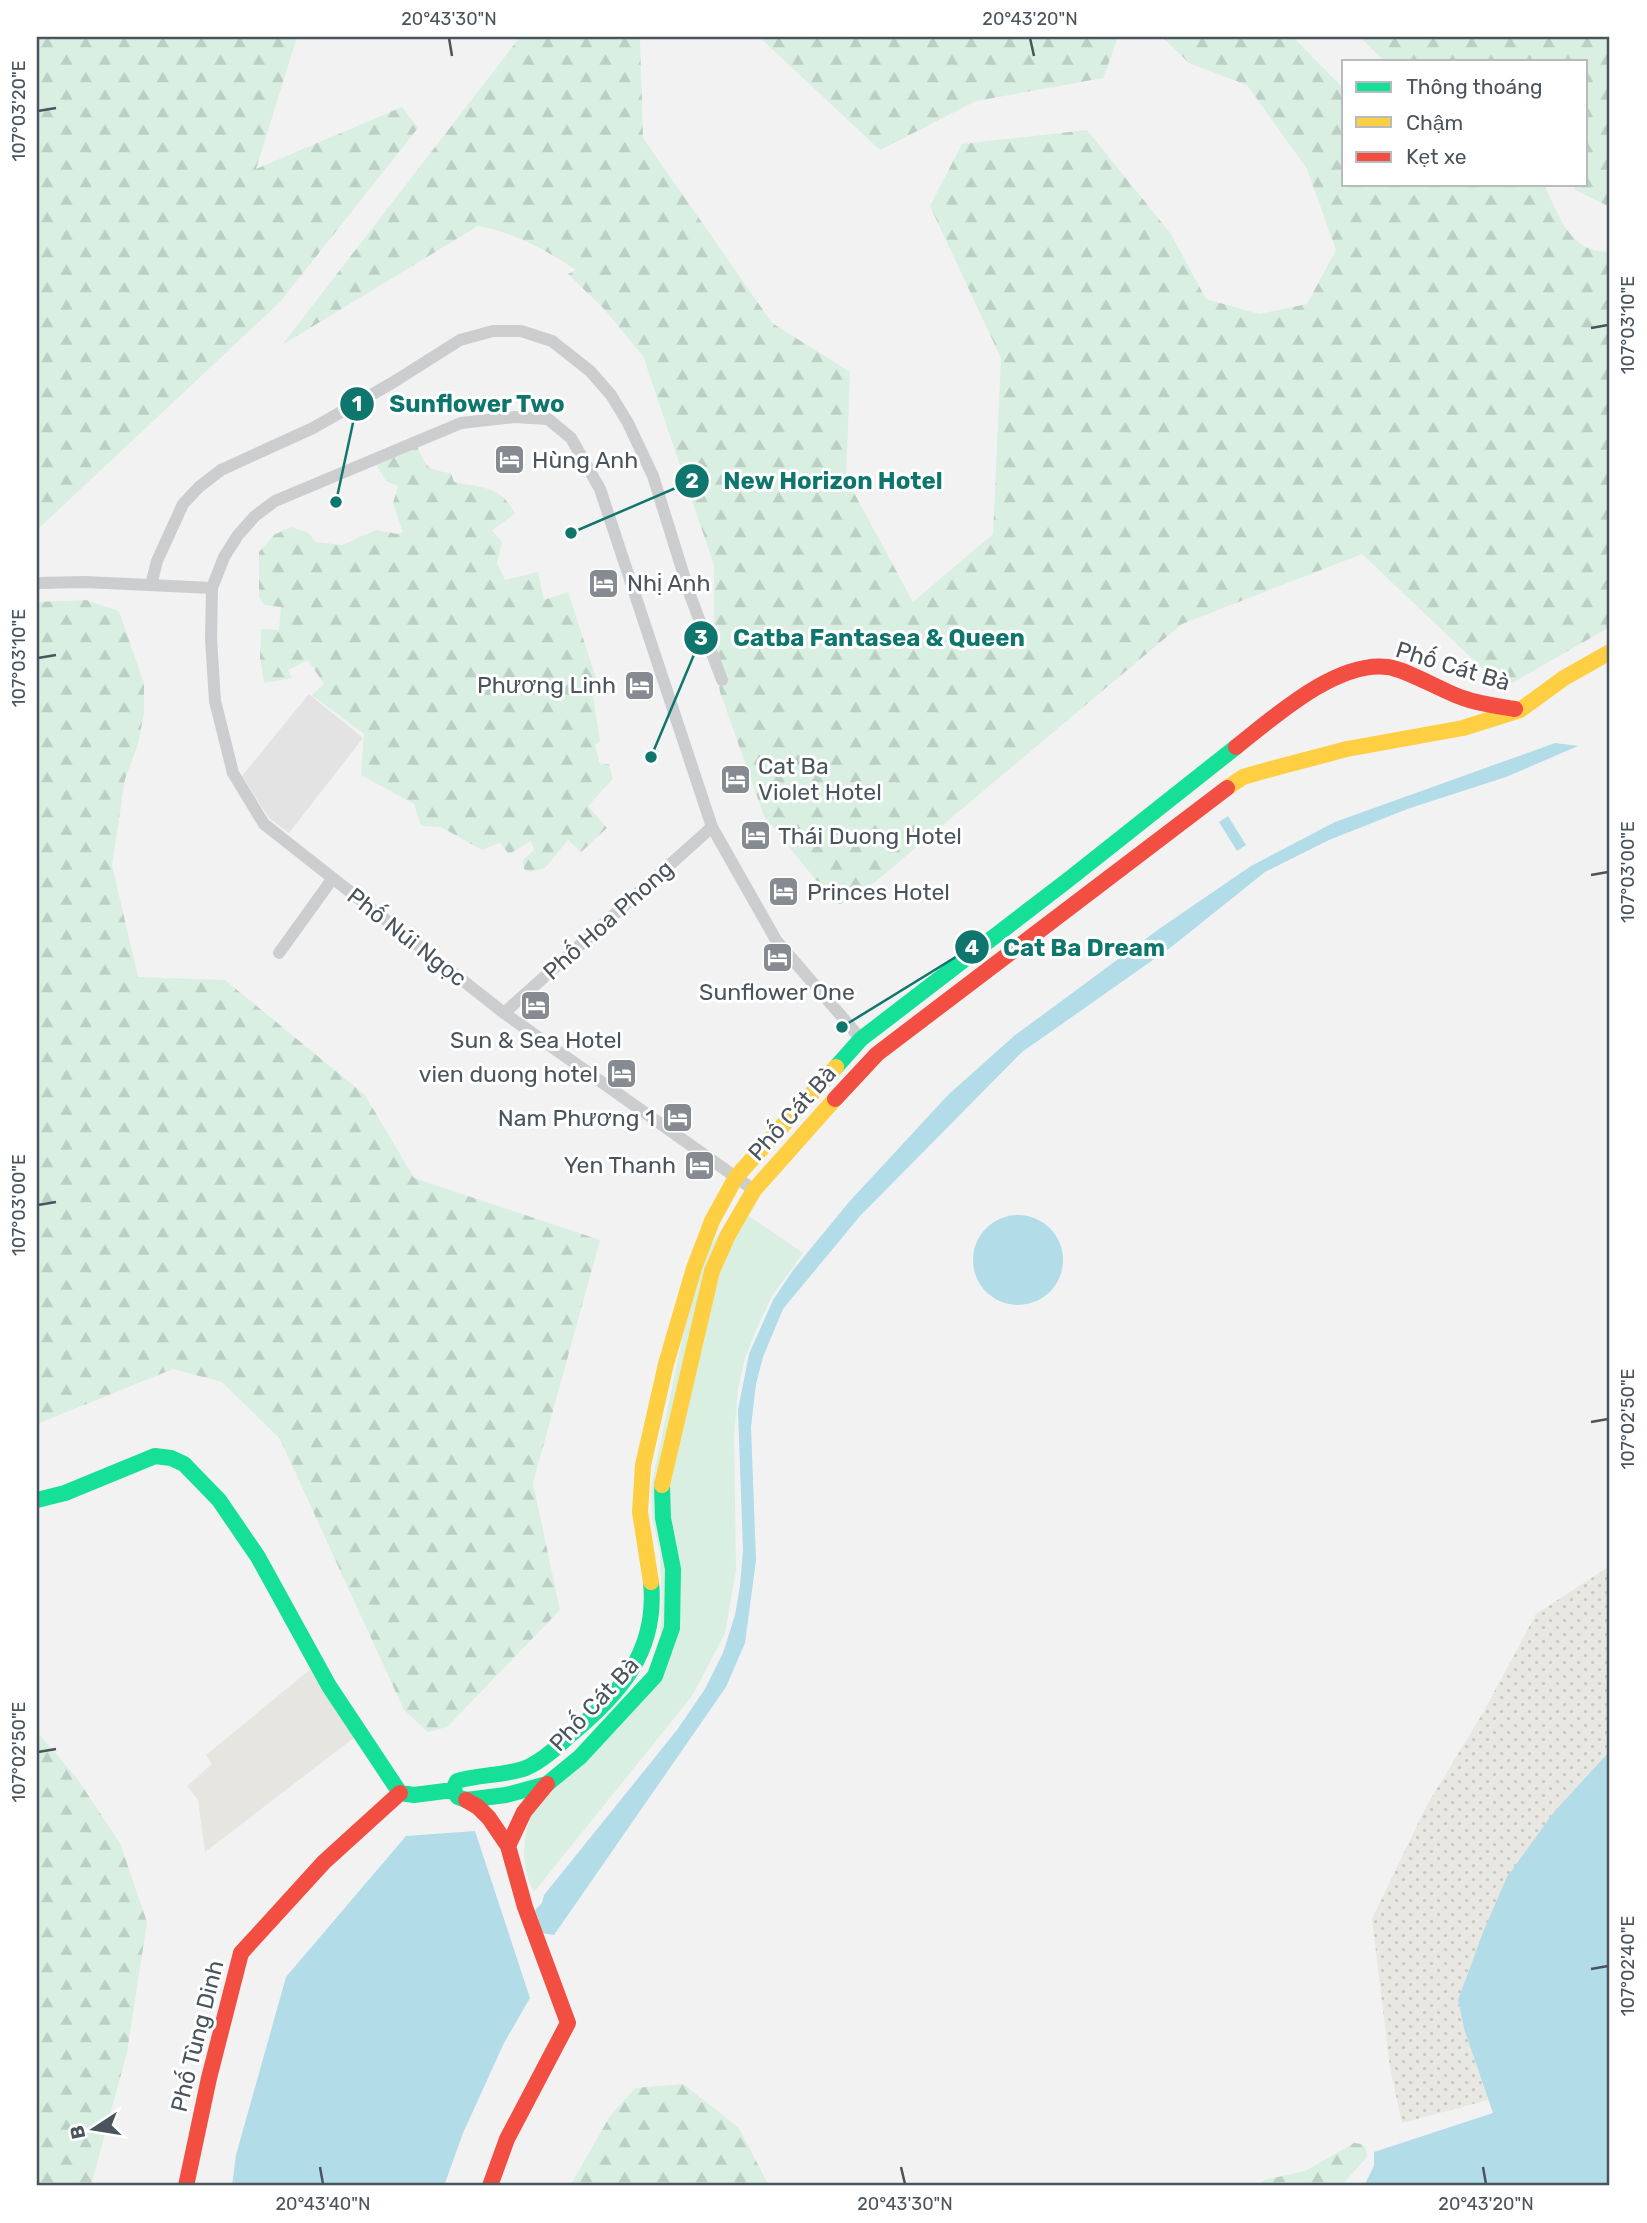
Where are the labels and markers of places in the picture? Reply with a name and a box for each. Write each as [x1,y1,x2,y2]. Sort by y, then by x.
callout: Sunflower Two [340,381,579,426]
hotel icon: Hùng Anh [492,443,526,477]
place label: Hùng Anh [532,446,638,474]
callout: New Horizon Hotel [674,458,957,503]
hotel icon: Nhị Anh [587,566,621,600]
place label: Nhị Anh [627,569,710,597]
callout: Catba Fantasea & Queen [684,616,1039,661]
hotel icon: Phương Linh [622,668,656,702]
place label: Phương Linh [477,671,616,699]
place label: Cat Ba Violet Hotel [758,752,882,806]
hotel icon: Cat Ba Violet Hotel [718,762,752,796]
hotel icon: Thái Duong Hotel [738,819,772,853]
place label: Thái Duong Hotel [778,822,962,850]
hotel icon: Princes Hotel [767,875,801,909]
place label: Princes Hotel [807,878,950,906]
callout: Cat Ba Dream [954,925,1179,970]
hotel icon: Sunflower One [760,941,794,975]
place label: Sunflower One [699,978,855,1006]
hotel icon: Sun & Sea Hotel [519,989,553,1023]
place label: Sun & Sea Hotel [450,1026,622,1054]
hotel icon: vien duong hotel [604,1057,638,1091]
place label: vien duong hotel [419,1060,598,1088]
hotel icon: Nam Phương 1 [661,1101,695,1135]
place label: Nam Phương 1 [498,1104,655,1132]
hotel icon: Yen Thanh [682,1148,716,1182]
place label: Yen Thanh [564,1151,676,1179]

